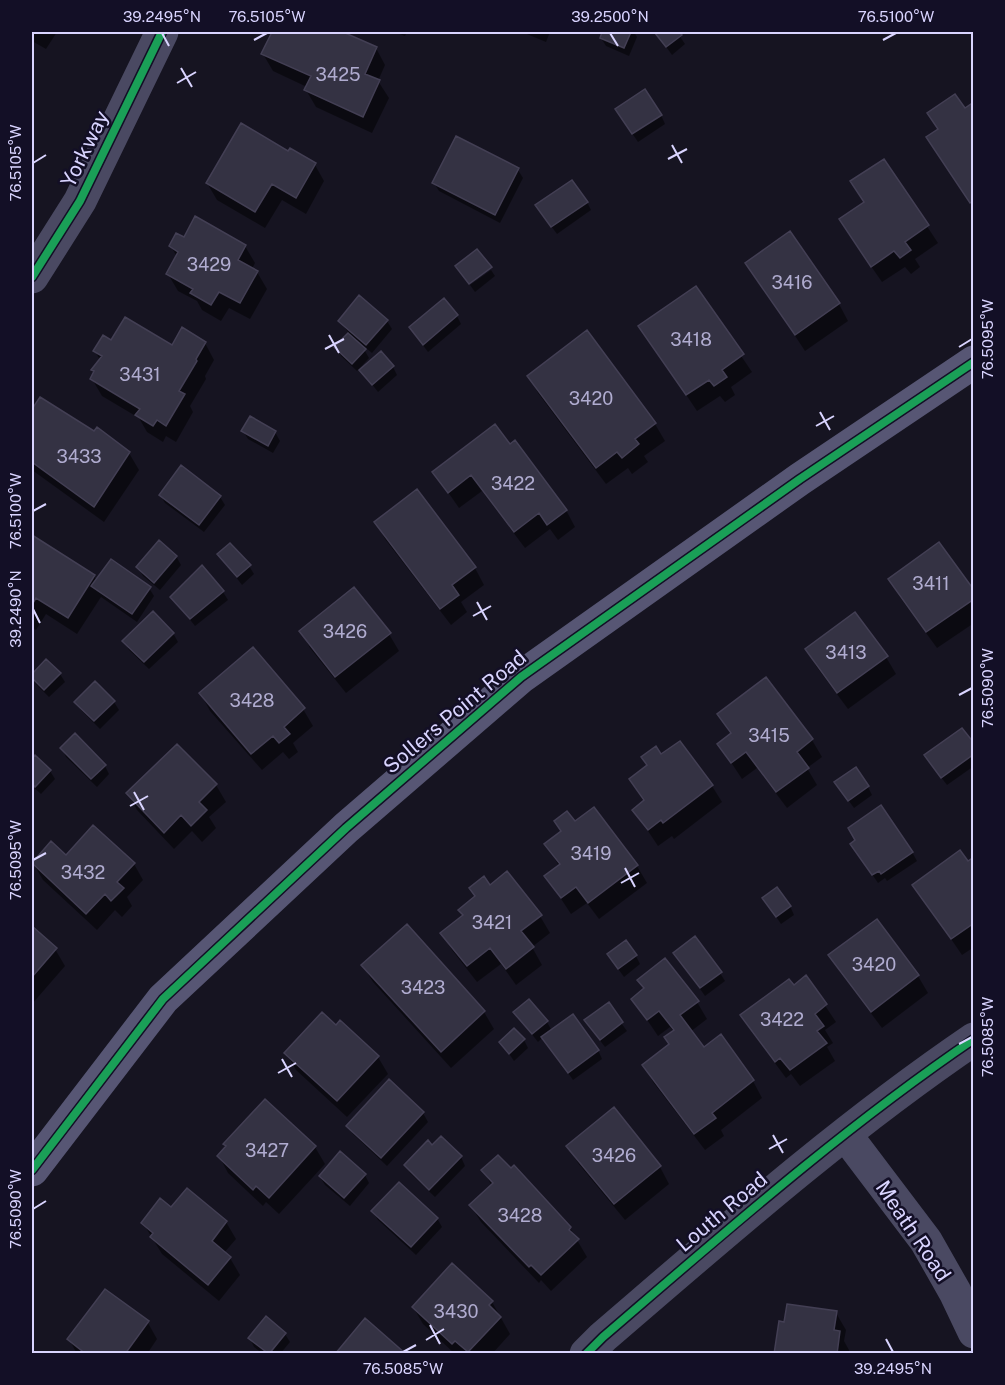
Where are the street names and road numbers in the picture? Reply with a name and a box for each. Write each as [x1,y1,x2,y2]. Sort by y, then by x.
street label: Yorkway [55,106,114,191]
street label: Sollers Point Road [378,645,531,779]
street label: Louth Road [671,1166,772,1257]
street label: Meath Road [870,1175,956,1286]

